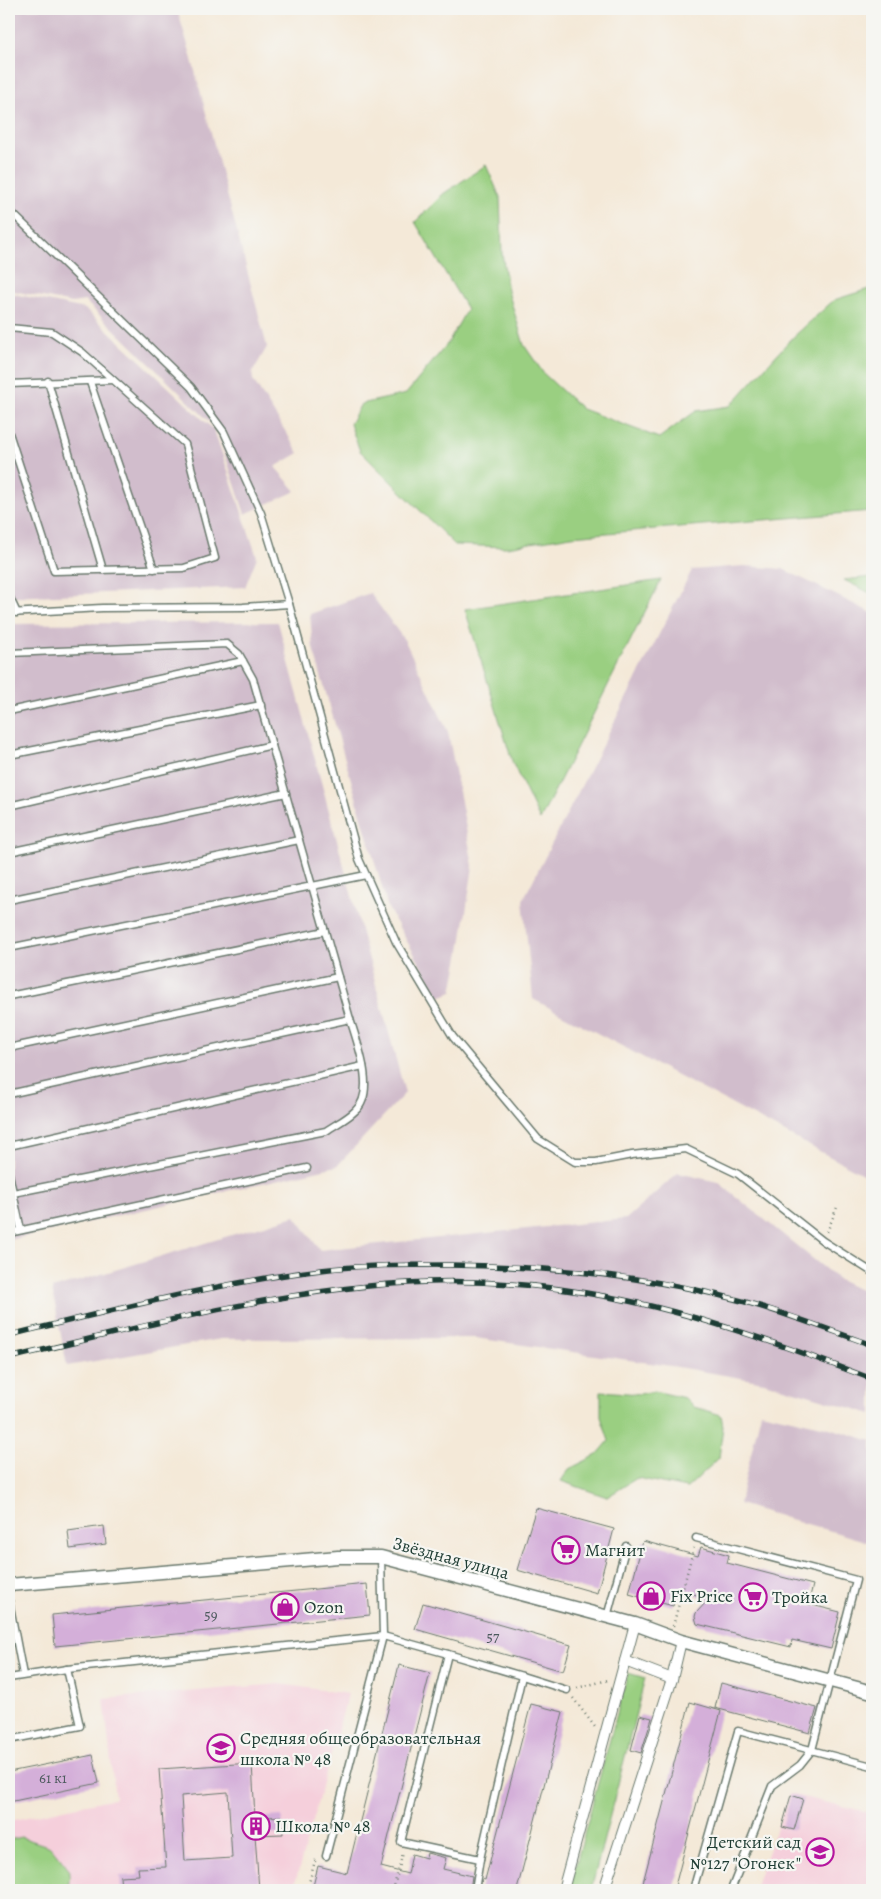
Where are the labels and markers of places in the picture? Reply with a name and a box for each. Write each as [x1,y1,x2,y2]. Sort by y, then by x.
supermarket icon: Магнит [551,1535,581,1565]
place label: Магнит [585,1538,645,1562]
shop icon: Fix Price [636,1581,666,1611]
supermarket icon: Тройка [738,1582,768,1612]
place label: Fix Price [670,1584,733,1608]
place label: Тройка [772,1585,828,1609]
shop icon: Ozon [270,1592,300,1622]
place label: Ozon [304,1595,344,1619]
place label: Средняя общеобразовательная школа № 48 [240,1726,481,1771]
school or university icon: Средняя общеобразовательная школа № 48 [206,1733,236,1763]
building icon: Школа № 48 [241,1811,271,1841]
place label: Школа № 48 [275,1814,370,1838]
place label: Детский сад №127 "Огонек" [690,1830,801,1875]
school or university icon: Детский сад №127 "Огонек" [805,1837,835,1867]

